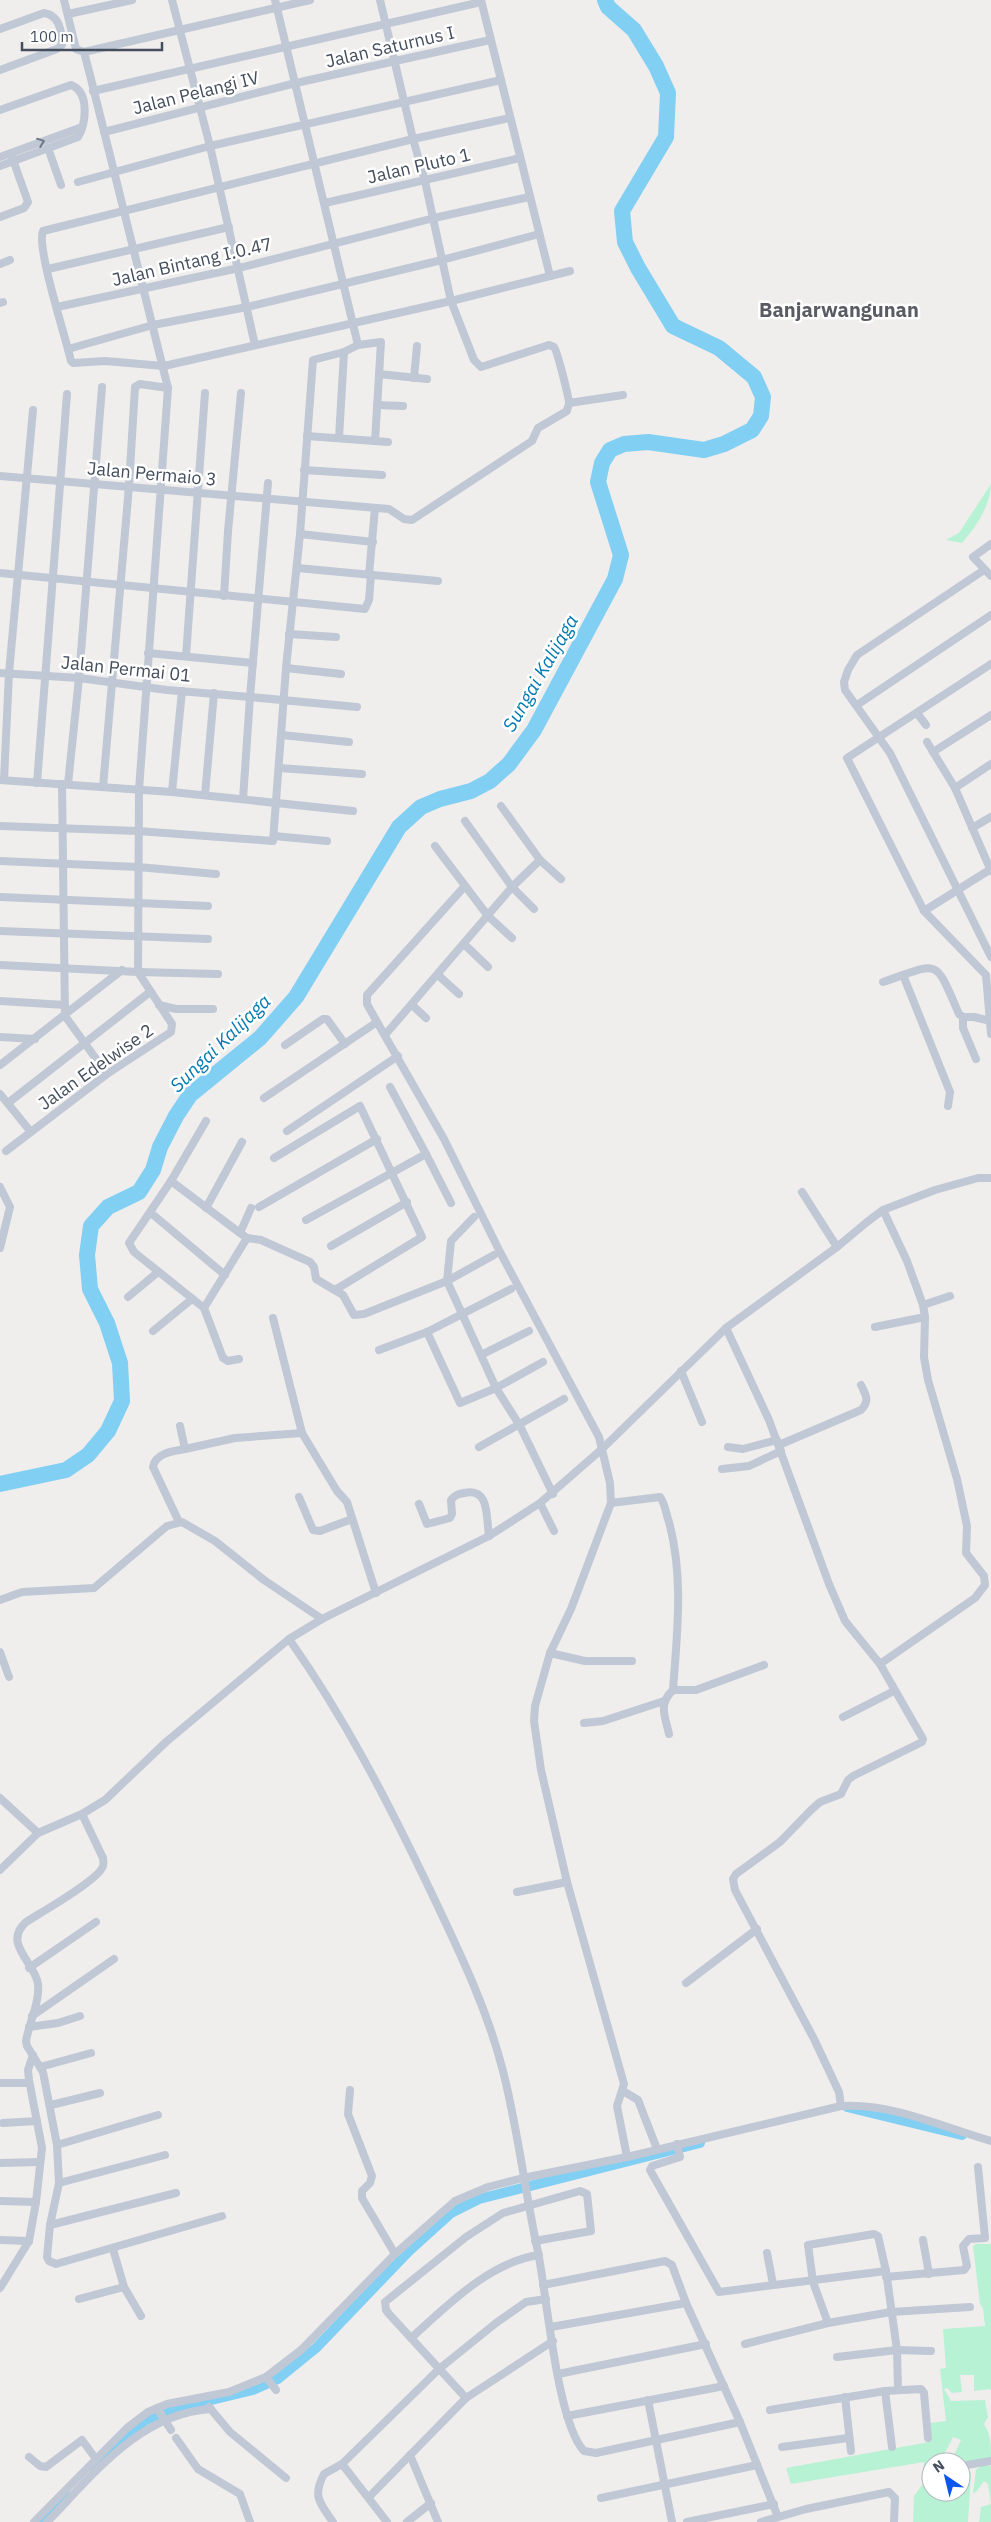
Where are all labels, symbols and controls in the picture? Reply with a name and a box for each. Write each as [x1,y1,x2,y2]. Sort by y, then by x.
scale bar [22,20,162,52]
street label: Jalan Saturnus I [323,20,457,73]
text: 100 m [30,27,74,46]
street label: Jalan Pelangi IV [130,66,261,119]
one-way arrow [36,138,45,148]
street label: Jalan Pluto 1 [365,142,473,189]
street label: Jalan Bintang I.0.47 [110,232,274,291]
district label: Banjarwangunan [759,296,919,323]
street label: Jalan Permaio 3 [86,456,218,491]
water label: Sungai Kalijaga [497,610,583,736]
street label: Jalan Permai 01 [60,650,192,687]
water label: Sungai Kalijaga [164,989,276,1097]
street label: Jalan Edelwise 2 [34,1018,158,1115]
north arrow [921,2452,971,2502]
text: N [929,2456,948,2477]

